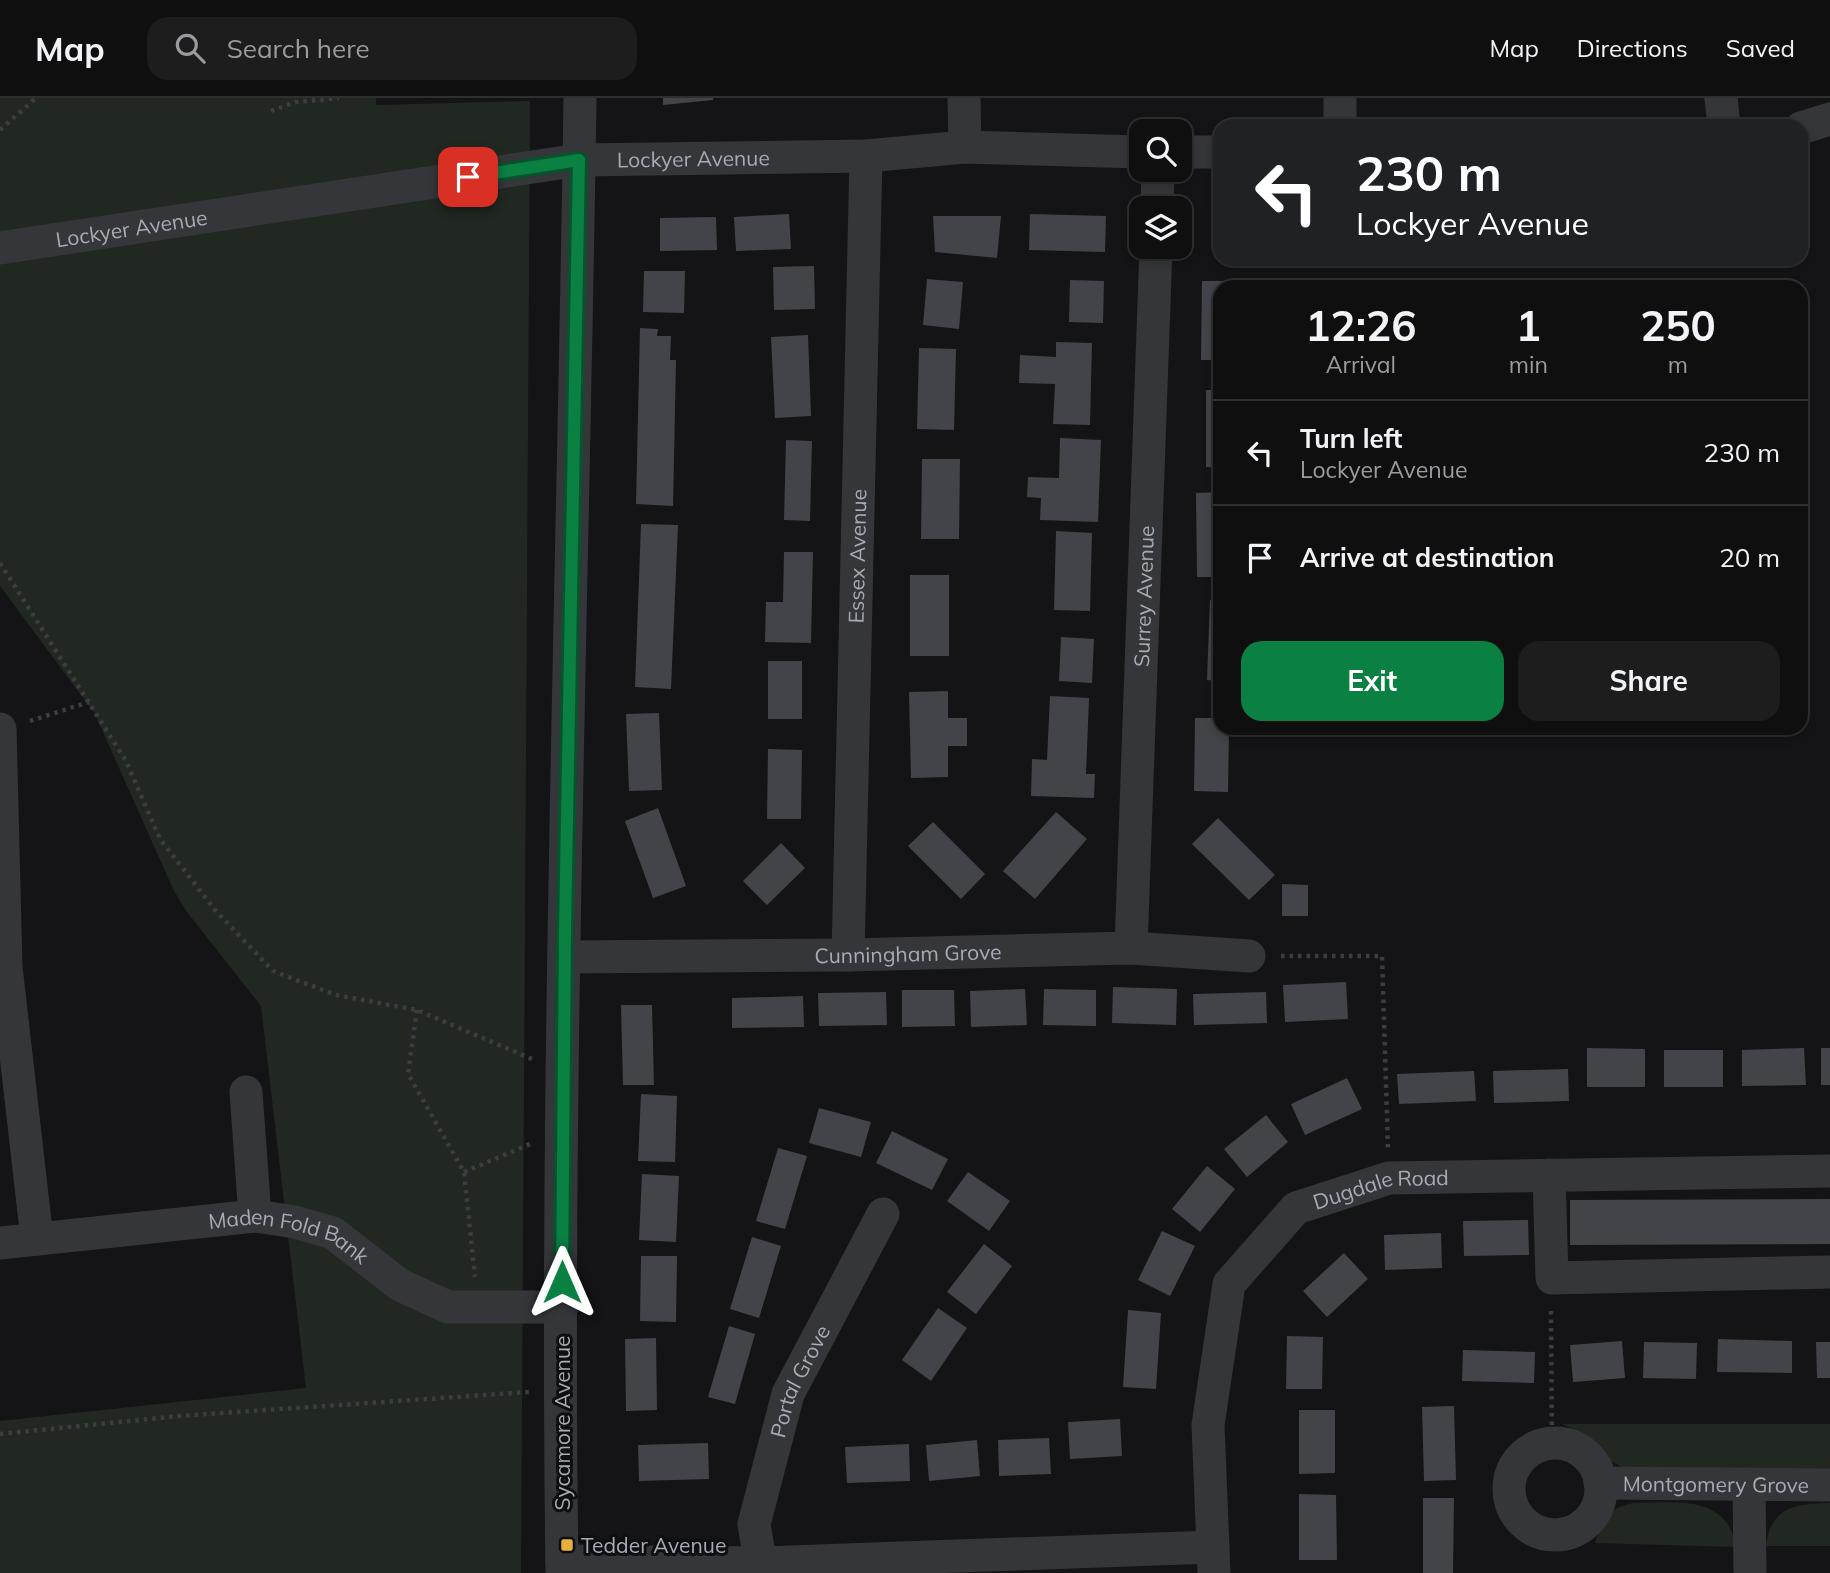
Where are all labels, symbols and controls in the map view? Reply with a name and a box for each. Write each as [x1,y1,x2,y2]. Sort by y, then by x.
search box [147,17,637,80]
text: Map [35,28,105,69]
icon: search [171,29,209,67]
text: Search here [227,32,370,65]
text: Map [1489,33,1539,63]
text: Directions [1577,33,1688,63]
text: Saved [1726,33,1795,63]
map controls [1129,119,1192,259]
button: search [1129,119,1192,182]
text: 230 m [1356,142,1502,203]
street label: Lockyer Avenue [617,144,770,172]
pin [438,147,498,207]
icon: left [1241,147,1332,238]
icon: arrive [449,158,487,196]
button: layers [1129,196,1192,259]
text: Lockyer Avenue [1356,203,1589,243]
street label: Lockyer Avenue [54,204,209,252]
text: 12:26 [1305,299,1416,352]
text: 1 [1516,299,1541,352]
text: 250 [1640,299,1716,352]
text: Arrival [1326,350,1396,379]
text: min [1509,350,1548,379]
text: m [1668,350,1688,379]
text: Turn left [1300,422,1402,455]
icon: left [1241,434,1279,472]
text: 230 m [1704,436,1780,469]
text: Lockyer Avenue [1300,455,1467,484]
street label: Essex Avenue [842,489,871,624]
street label: Surrey Avenue [1128,525,1159,667]
icon: arrive [1241,539,1279,577]
text: Arrive at destination [1300,541,1555,574]
text: 20 m [1719,541,1780,574]
button: Exit [1241,641,1504,721]
button: Share [1518,641,1780,721]
street label: Cunningham Grove [814,938,1002,968]
street label: Dugdale Road [1310,1164,1449,1215]
street label: Maden Fold Bank [207,1203,374,1269]
position arrow [525,1245,599,1319]
street label: Portal Grove [764,1320,835,1440]
street label: Sycamore Avenue [549,1336,575,1510]
street label: Montgomery Grove [1623,1470,1809,1498]
place label: Tedder Avenue [581,1532,726,1558]
marker: Tedder Avenue [559,1537,575,1553]

